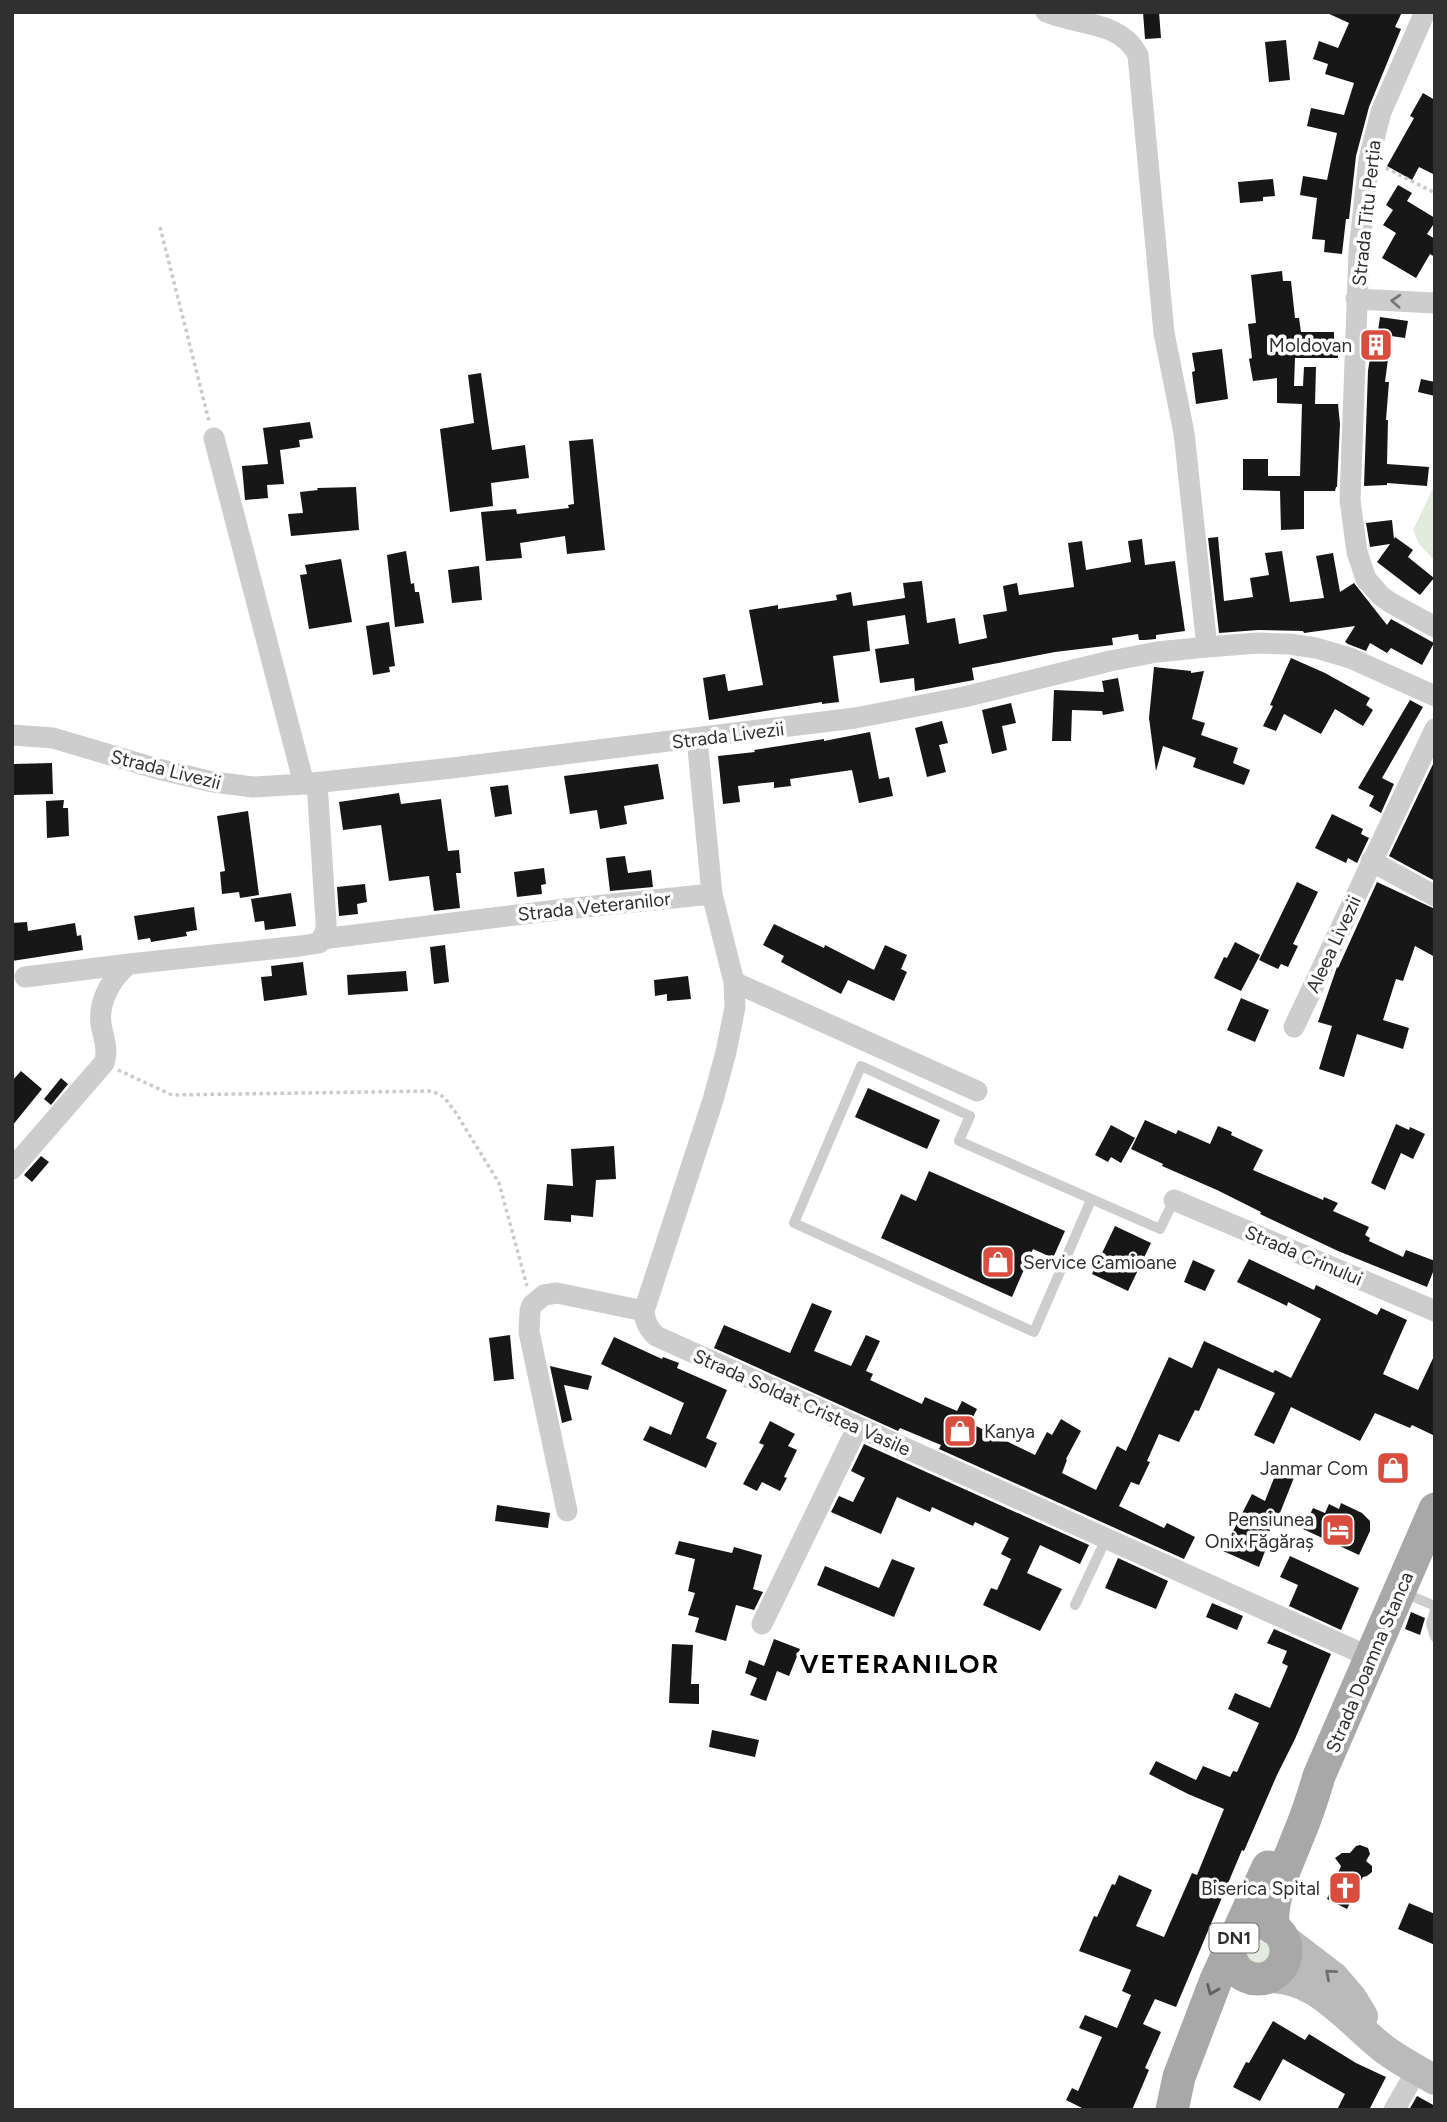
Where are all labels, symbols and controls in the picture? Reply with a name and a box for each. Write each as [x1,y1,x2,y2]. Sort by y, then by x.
street label: Strada Titu Perția [1347,139,1386,287]
one-way arrow [1390,294,1401,309]
building icon: Moldovan [1357,326,1395,364]
place label: Moldovan [1269,334,1352,357]
street label: Strada Livezii [671,717,786,754]
street label: Strada Livezii [108,745,223,794]
street label: Strada Veteranilor [517,887,672,926]
street label: Aleea Livezii [1301,892,1366,996]
street label: Strada Crinului [1242,1220,1366,1291]
shop icon: Service Camioane [979,1243,1017,1281]
place label: Service Camioane [1023,1251,1177,1274]
street label: Strada Soldat Cristea Vasile [690,1344,914,1461]
shop icon: Kanya [941,1412,979,1450]
place label: Kanya [984,1420,1035,1443]
shop icon: Janmar Com [1374,1449,1412,1487]
place label: Janmar Com [1260,1457,1368,1480]
place label: Pensiunea Onix Făgăraș [1205,1508,1314,1553]
hotel icon: Pensiunea Onix Făgăraș [1319,1511,1357,1549]
street label: Strada Doamna Stanca [1321,1568,1418,1756]
district label: VETERANILOR [800,1648,1000,1680]
church icon: Biserica Spital [1326,1869,1364,1907]
place label: Biserica Spital [1201,1877,1320,1900]
road number: DN1 [1210,1924,1258,1952]
one-way arrow [1325,1970,1338,1982]
one-way arrow [1206,1984,1220,1996]

